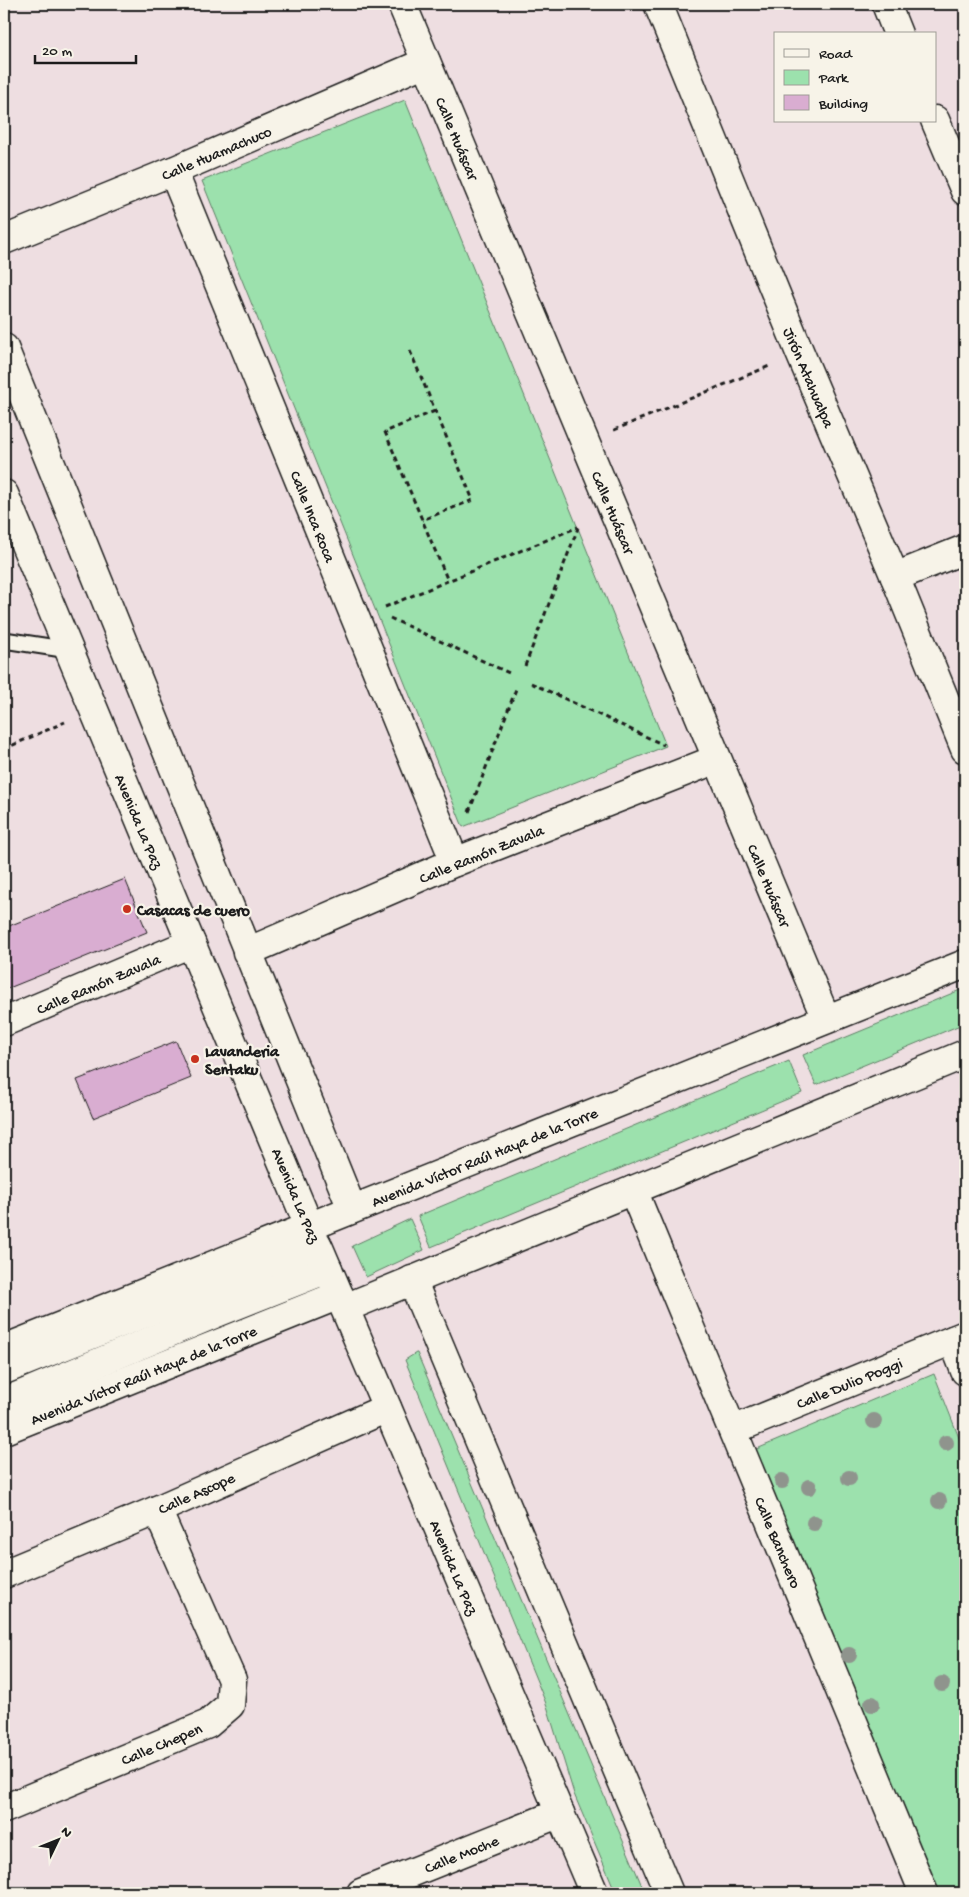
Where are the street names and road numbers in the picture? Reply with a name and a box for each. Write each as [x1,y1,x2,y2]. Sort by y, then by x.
street label: Calle Huáscar [429,95,481,185]
street label: Calle Huamachuco [159,123,275,187]
street label: Jirón Atahualpa [777,325,837,433]
street label: Calle Inca Roca [284,469,338,567]
street label: Calle Huáscar [585,469,637,559]
street label: Avenida La Paz [108,772,166,874]
street label: Calle Ramón Zavala [417,822,548,890]
street label: Calle Huáscar [741,842,793,932]
street label: Calle Ramón Zavala [35,951,165,1021]
street label: Avenida Víctor Raúl Haya de la Torre [369,1105,602,1213]
street label: Avenida La Paz [265,1146,323,1248]
street label: Avenida Víctor Raúl Haya de la Torre [28,1323,261,1431]
street label: Calle Dulio Poggi [795,1355,906,1415]
street label: Calle Ascope [156,1470,239,1521]
street label: Calle Banchero [748,1495,804,1592]
street label: Avenida La Paz [423,1518,481,1620]
street label: Calle Chepen [119,1721,206,1772]
street label: Calle Moche [422,1832,503,1880]

